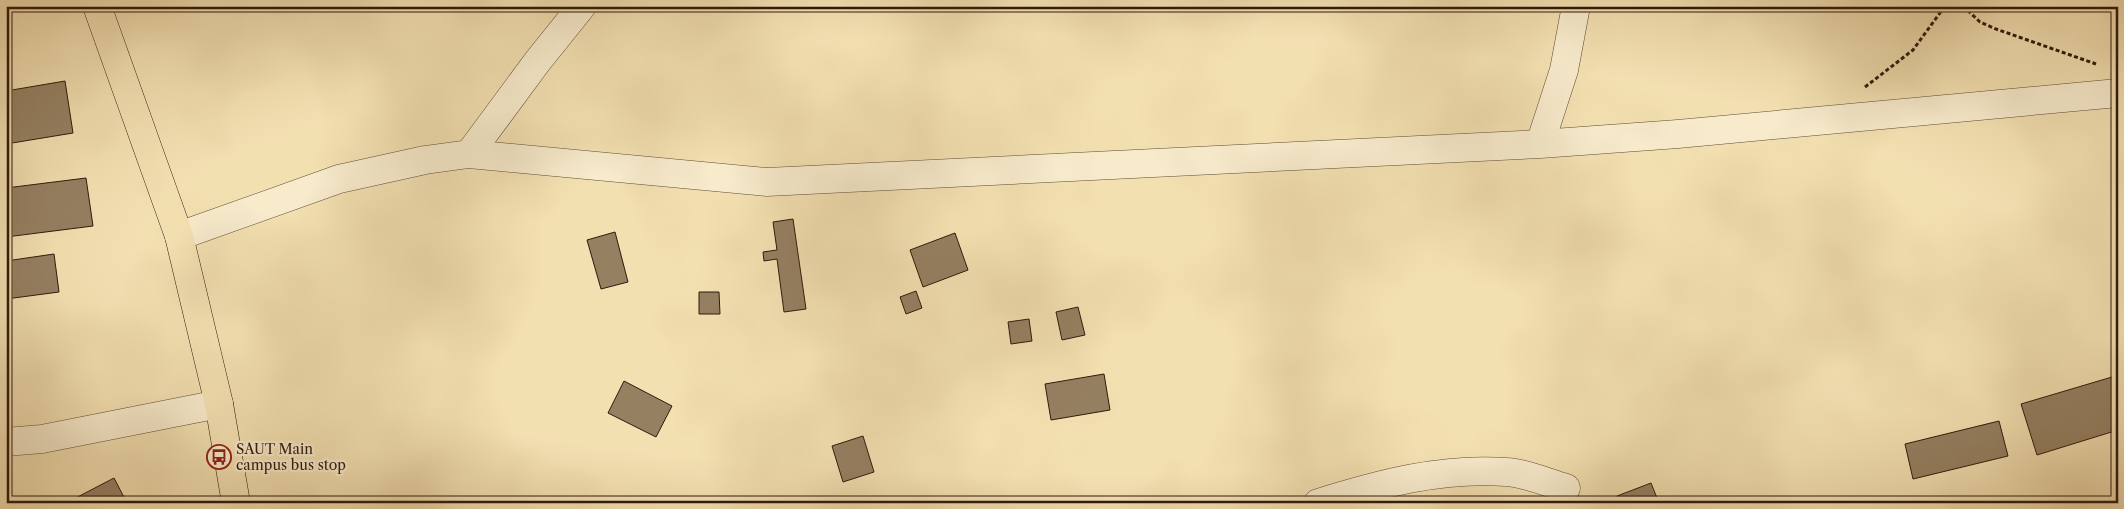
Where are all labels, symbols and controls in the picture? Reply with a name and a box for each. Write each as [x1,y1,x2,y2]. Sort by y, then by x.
place label: SAUT Main campus bus stop [236,440,346,474]
bus stop icon: SAUT Main campus bus stop [206,444,232,470]

